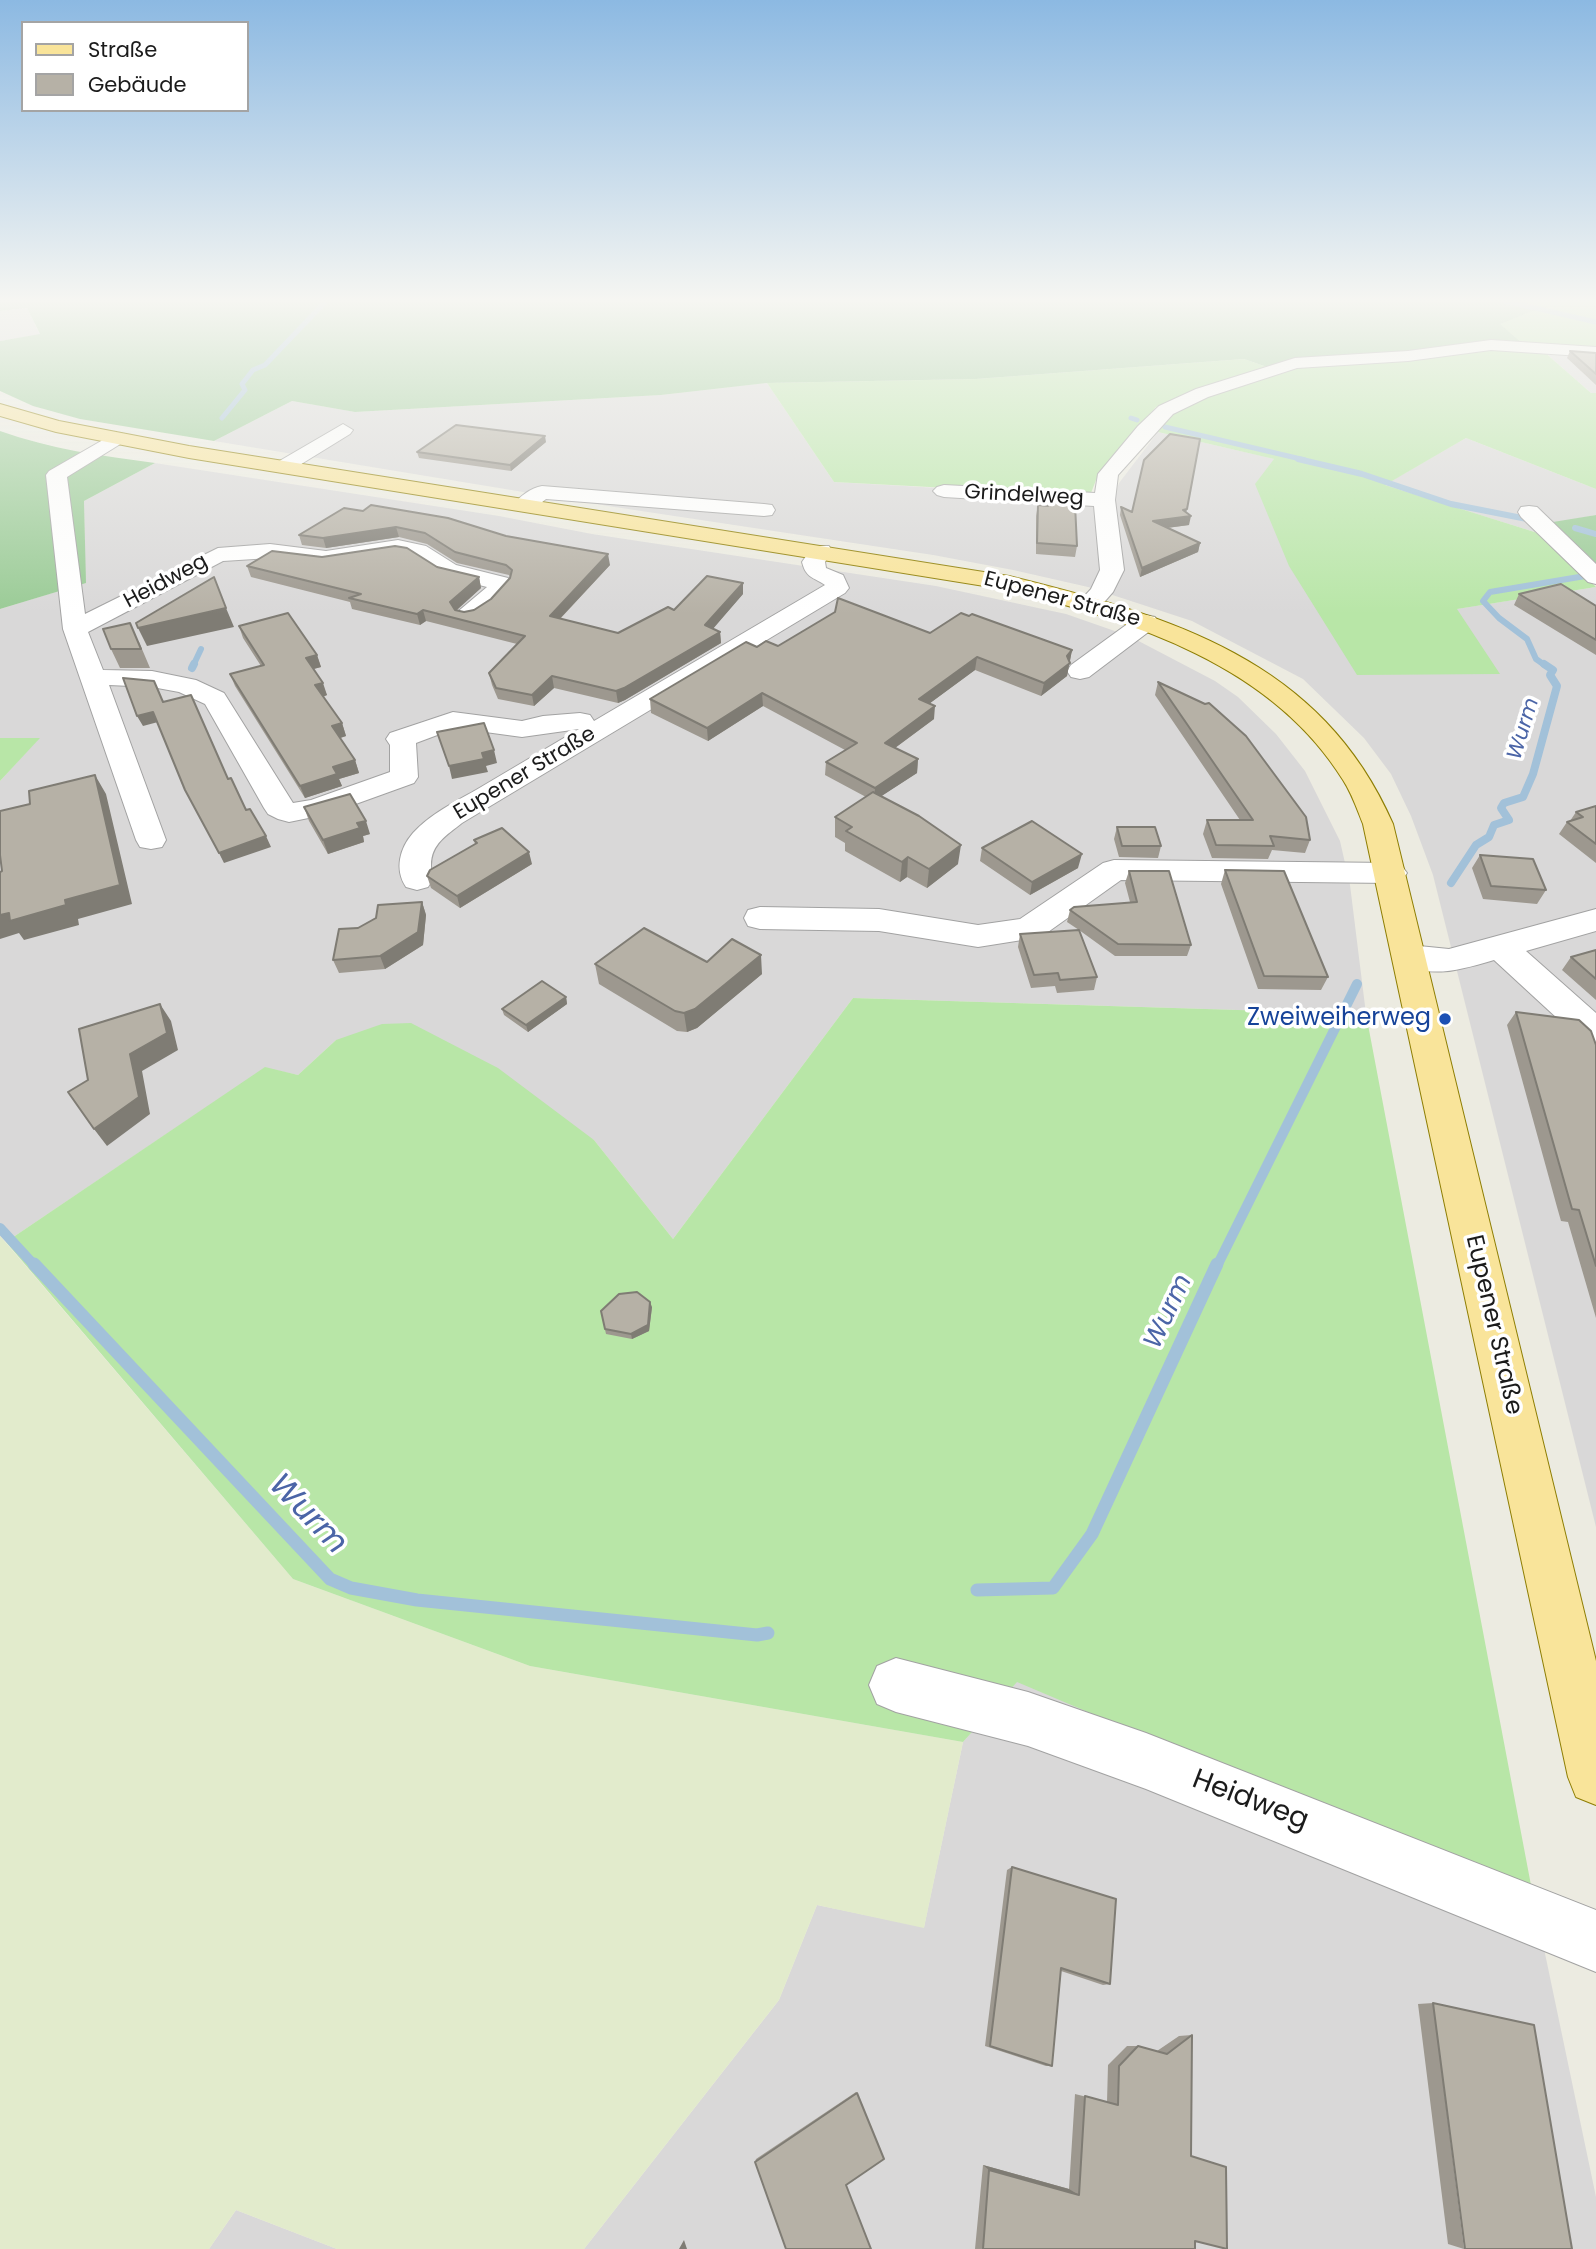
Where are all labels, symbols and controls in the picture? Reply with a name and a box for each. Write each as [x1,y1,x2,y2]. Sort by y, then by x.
legend [21,21,248,112]
text: Straße [88,35,157,64]
text: Gebäude [88,70,186,99]
street label: Grindelweg [964,480,1084,512]
street label: Heidweg [120,549,212,615]
street label: Eupener Straße [981,567,1143,633]
water label: Wurm [1503,695,1545,763]
street label: Eupener Straße [450,722,600,826]
place label: Zweiweiherweg [1247,1005,1431,1033]
marker: Zweiweiherweg [1437,1011,1453,1027]
street label: Eupener Straße [1458,1232,1528,1418]
water label: Wurm [1138,1270,1200,1354]
water label: Wurm [260,1467,354,1563]
street label: Heidweg [1187,1763,1313,1839]

